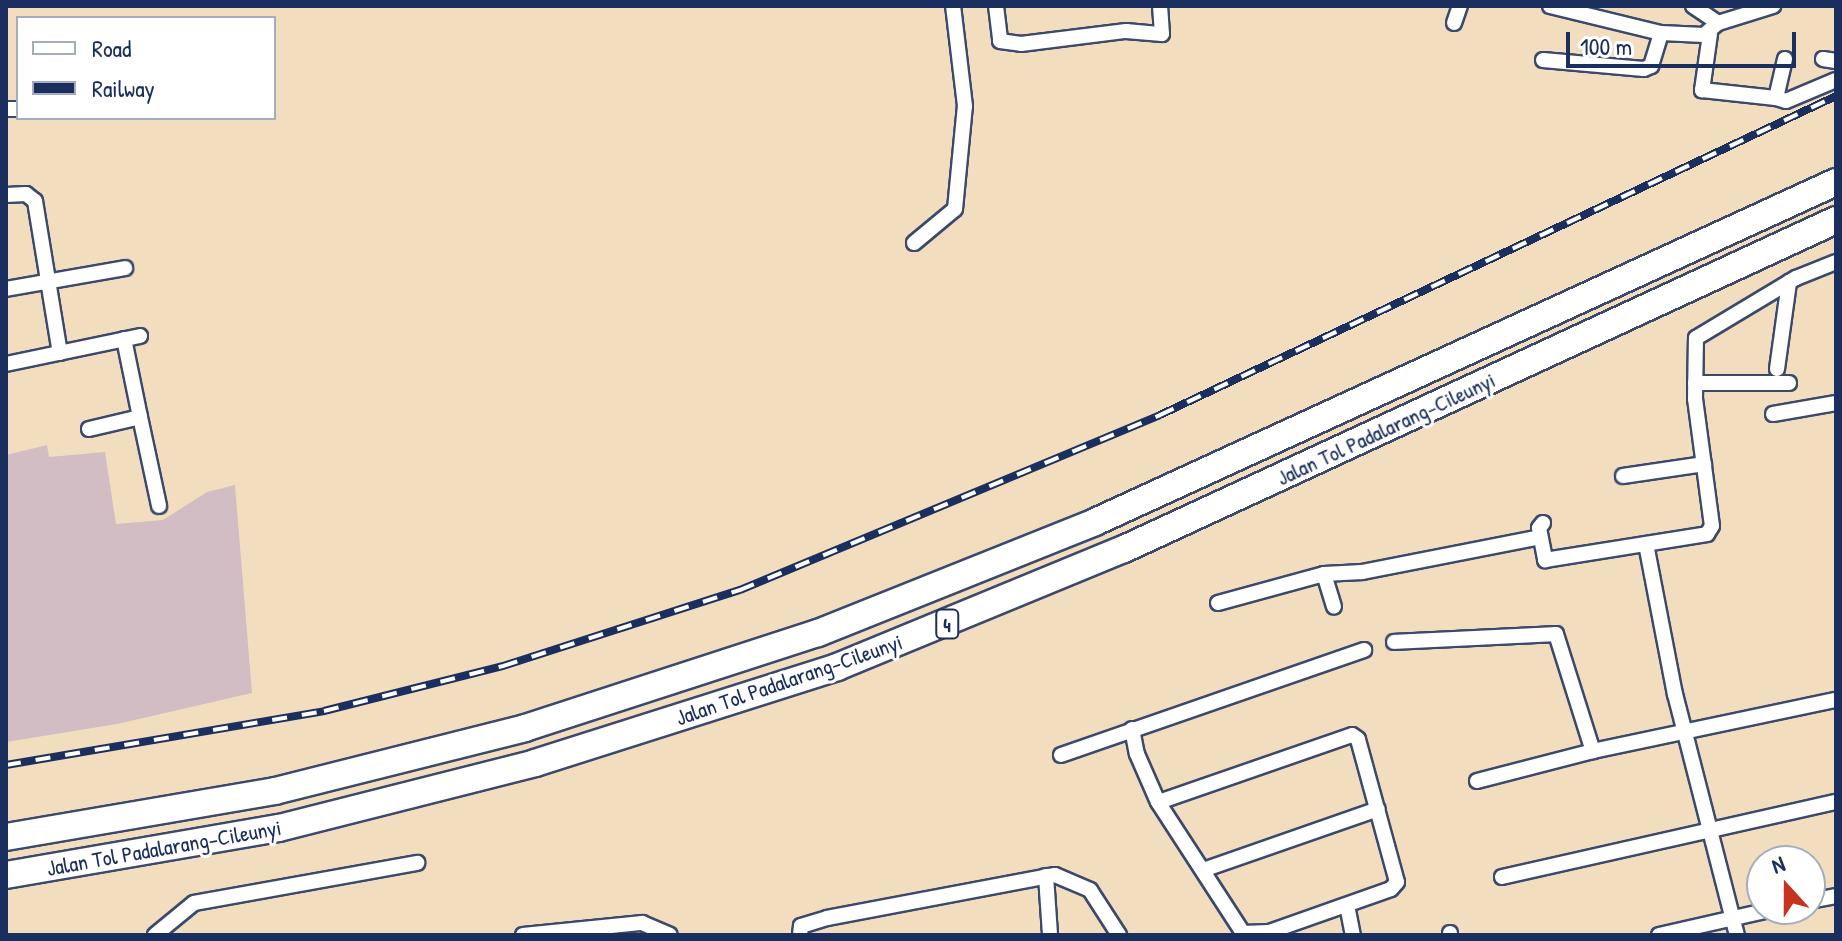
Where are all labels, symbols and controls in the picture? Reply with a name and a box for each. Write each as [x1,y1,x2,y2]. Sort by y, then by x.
legend [16,16,276,120]
scale bar [1570,16,1800,66]
text: 100 m [1580,30,1632,62]
text: Road [92,32,131,64]
text: Railway [92,72,155,104]
street label: Jalan Tol Padalarang–Cileunyi [1273,367,1499,491]
road number: 4 [935,608,959,640]
street label: Jalan Tol Padalarang–Cileunyi [672,629,906,731]
street label: Jalan Tol Padalarang–Cileunyi [45,814,283,882]
north arrow [1746,845,1826,925]
text: N [1767,848,1789,881]

